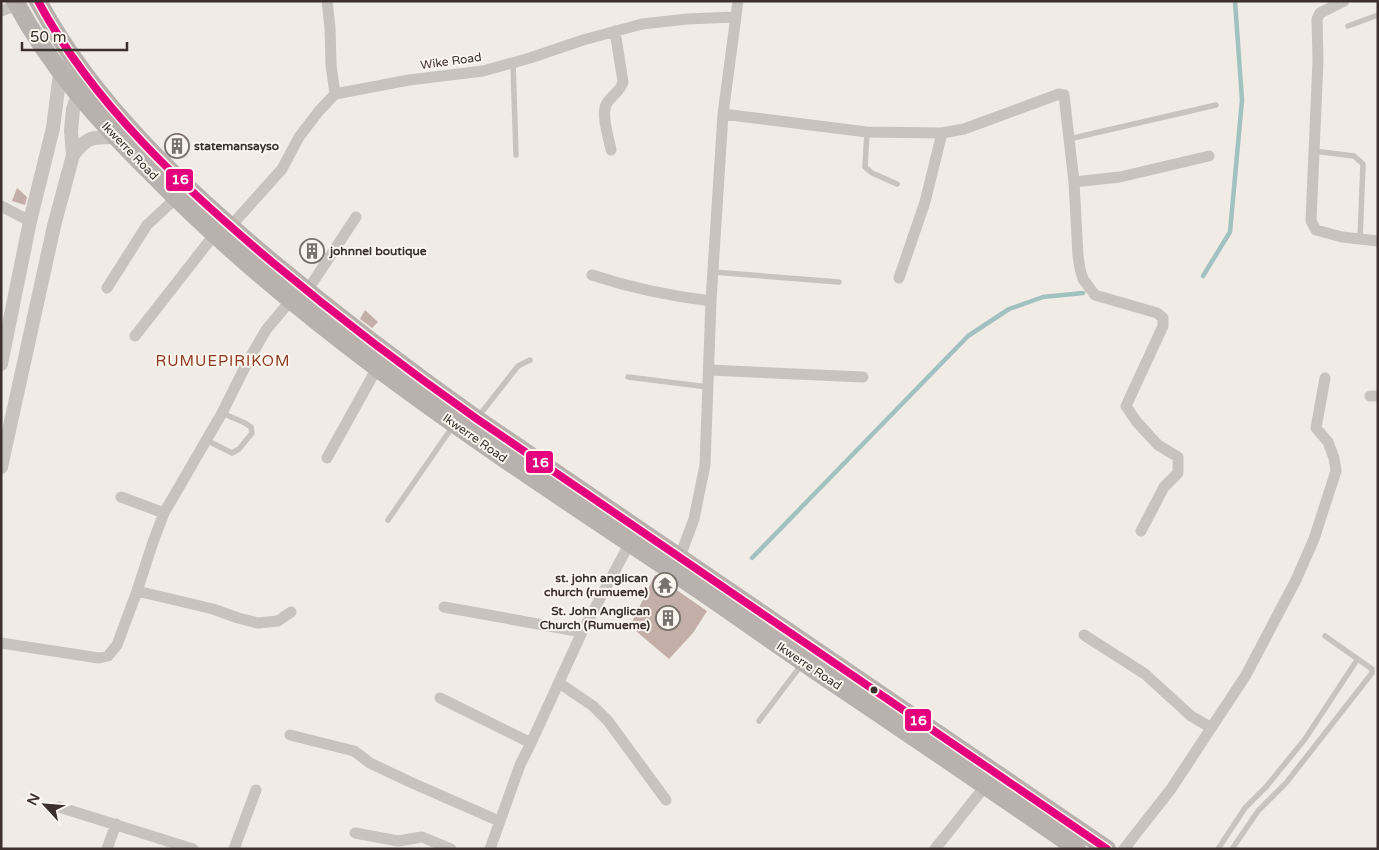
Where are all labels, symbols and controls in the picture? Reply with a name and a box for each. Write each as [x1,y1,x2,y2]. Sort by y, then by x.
scale bar [22,20,128,52]
text: 50 m [30,28,67,46]
street label: Wike Road [420,50,482,72]
street label: Ikwerre Road [99,119,161,183]
building icon: statemansayso [164,133,190,159]
place label: statemansayso [194,139,279,154]
line badge: 16 [165,168,194,192]
text: 16 [171,171,189,188]
building icon: johnnel boutique [299,238,325,264]
place label: johnnel boutique [329,244,427,259]
district label: RUMUEPIRIKOM [155,352,291,370]
street label: Ikwerre Road [440,411,510,465]
line badge: 16 [525,450,554,474]
text: 16 [531,454,549,471]
place label: st. john anglican church (rumueme) [544,571,648,599]
temple icon: st. john anglican church (rumueme) [652,572,678,598]
place label: St. John Anglican Church (Rumueme) [540,604,650,632]
building icon: St. John Anglican Church (Rumueme) [655,605,681,631]
street label: Ikwerre Road [774,639,844,693]
unlabelled marker [869,685,879,695]
line badge: 16 [904,708,932,732]
text: 16 [909,712,927,729]
north arrow [20,780,70,830]
text: N [24,791,44,808]

